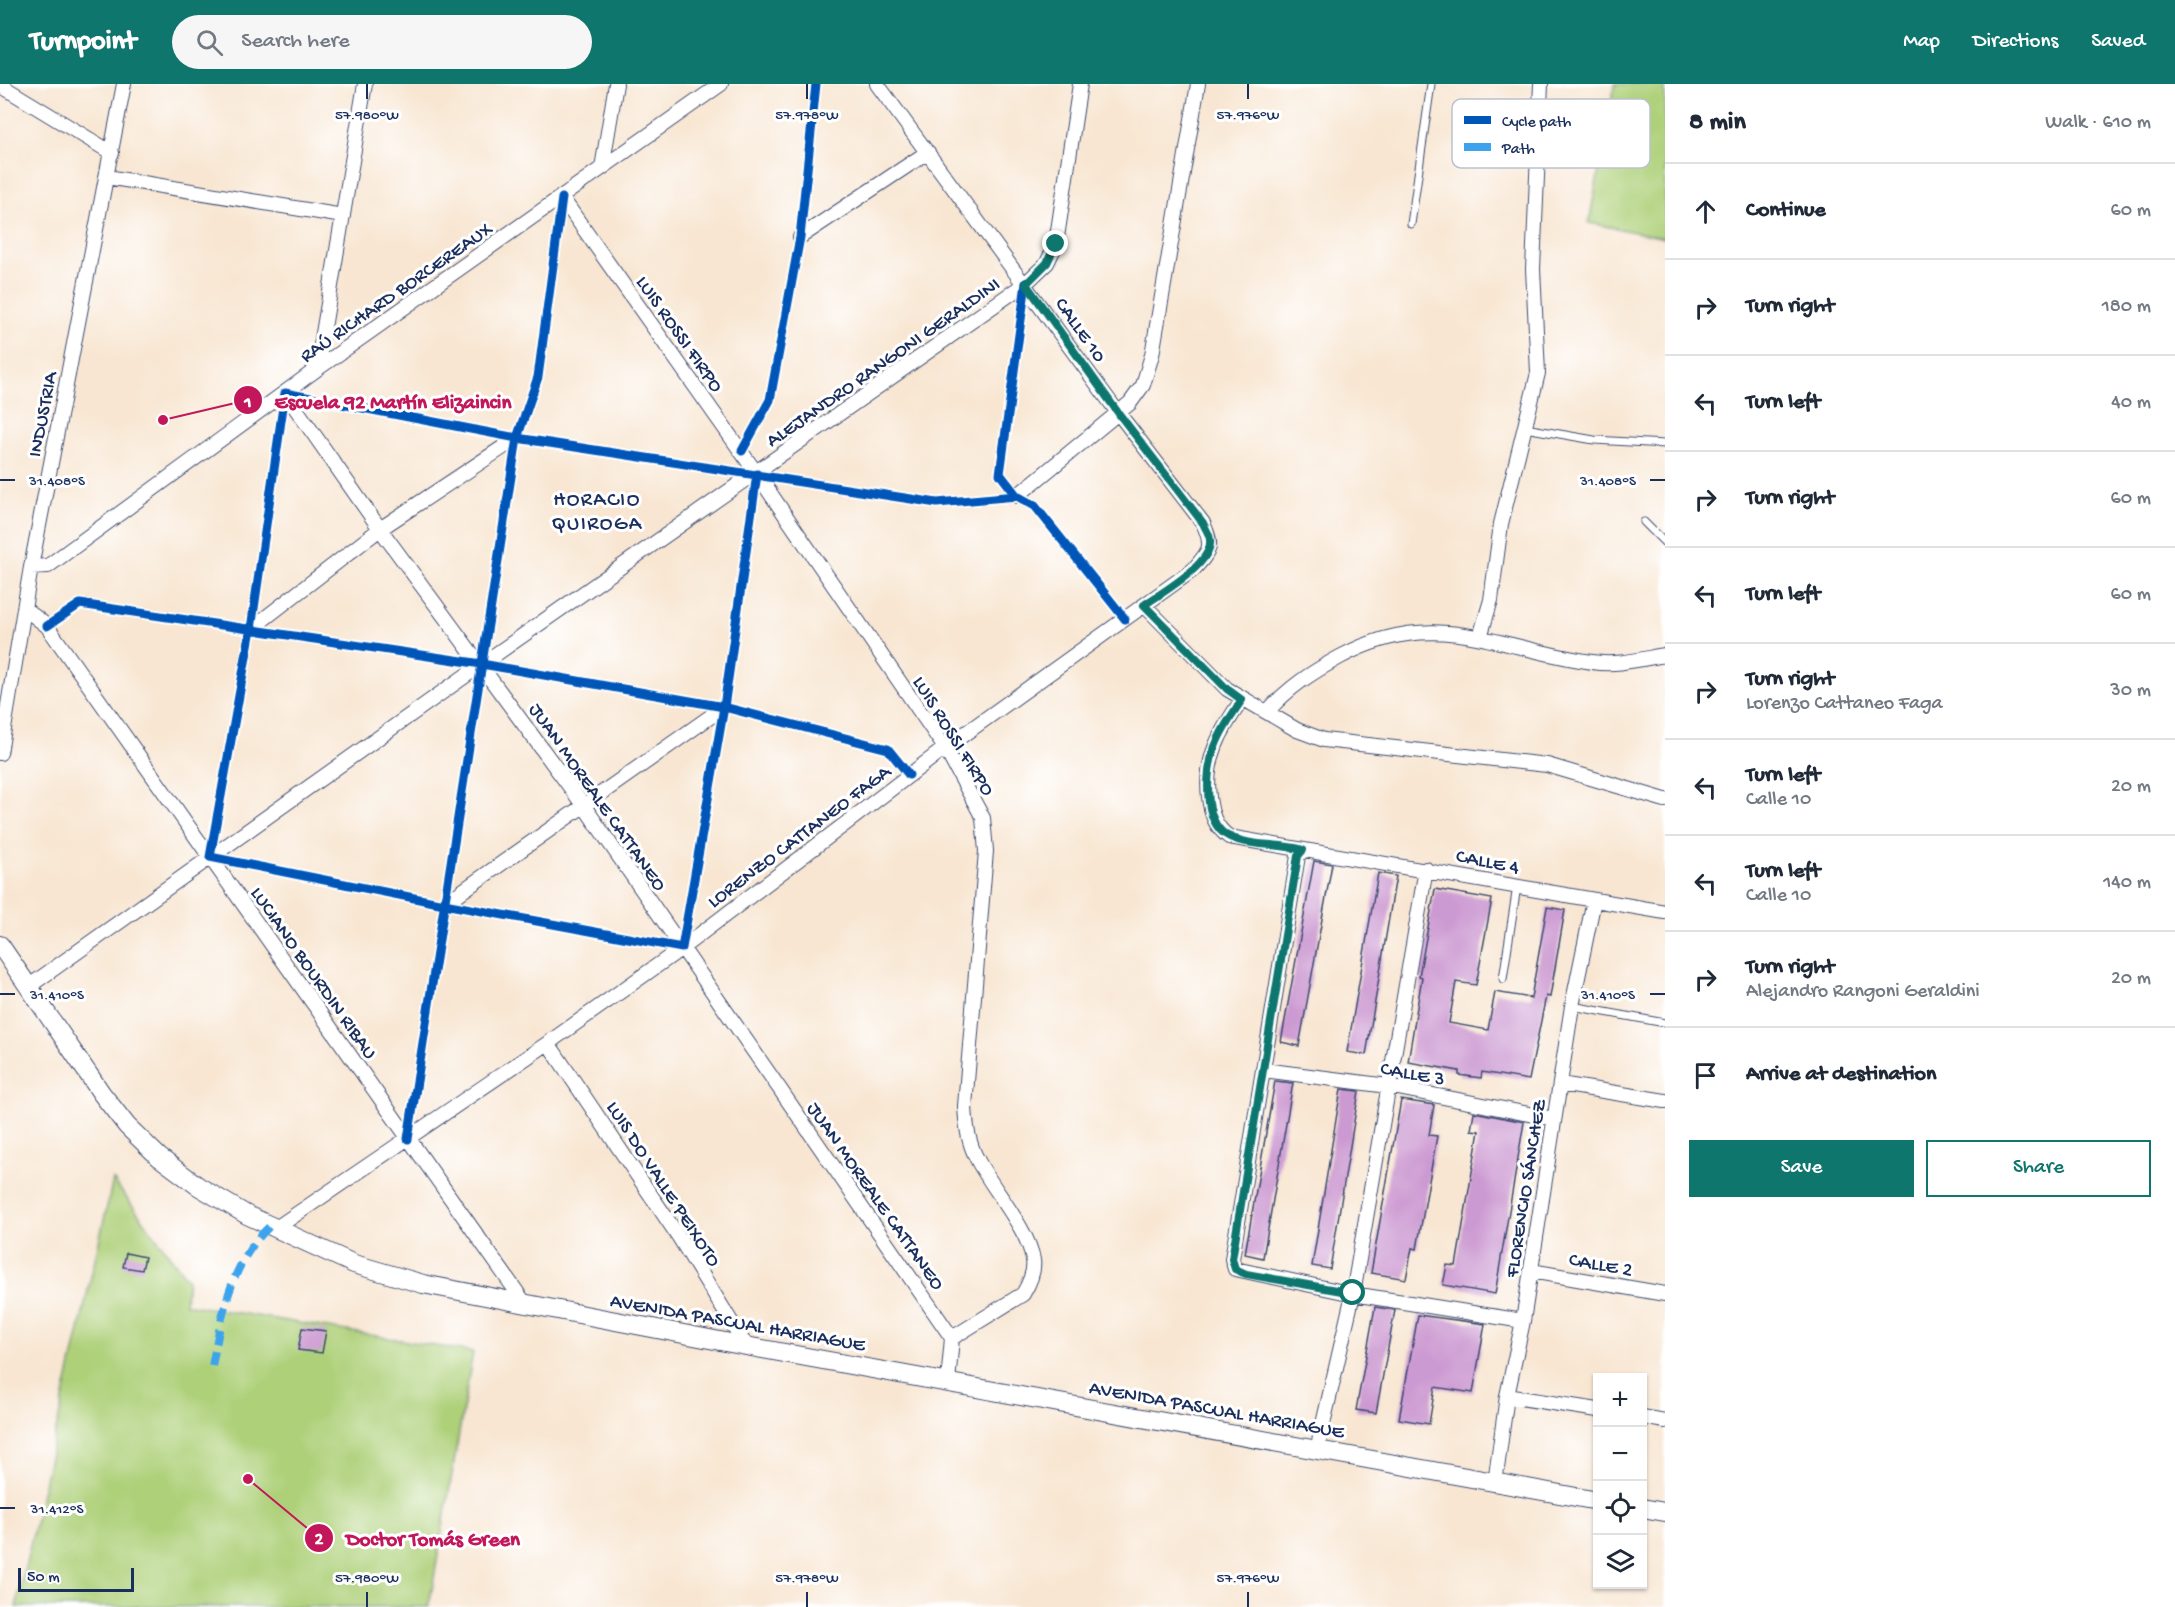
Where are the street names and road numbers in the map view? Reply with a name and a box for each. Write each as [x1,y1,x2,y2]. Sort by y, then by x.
street label: RAÚ RICHARD BORCEREAUX [296,217,499,369]
street label: LUIS ROSSI FIRPO [629,272,727,398]
street label: ALEJANDRO RANGONI GERALDINI [763,274,1005,454]
street label: CALLE 10 [1049,294,1110,368]
street label: INDUSTRIA [25,369,64,459]
street label: LUIS ROSSI FIRPO [906,673,998,801]
street label: JUAN MOREALE CATTANEO [522,700,670,896]
street label: LORENZO CATTANEO FAGA [704,761,897,914]
street label: CALLE 4 [1454,846,1521,881]
street label: LUCIANO BOURDIN RIBAU [244,883,380,1065]
street label: CALLE 3 [1378,1058,1446,1092]
street label: FLORENCIO SÁNCHEZ [1500,1097,1553,1280]
street label: LUIS DO VALLE PEIXOTO [600,1098,724,1272]
street label: JUAN MOREALE CATTANEO [800,1099,948,1295]
street label: CALLE 2 [1567,1250,1634,1283]
street label: AVENIDA PASCUAL HARRIAGUE [608,1291,868,1358]
street label: AVENIDA PASCUAL HARRIAGUE [1087,1378,1347,1445]

